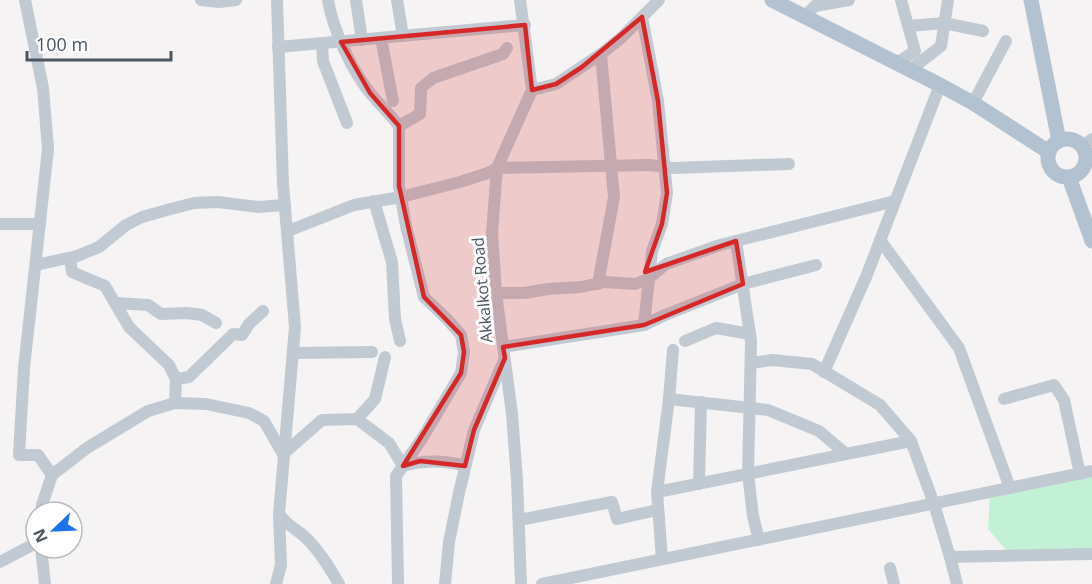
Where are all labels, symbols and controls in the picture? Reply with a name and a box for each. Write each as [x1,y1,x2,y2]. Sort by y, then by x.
scale bar [27,24,171,62]
text: 100 m [36,32,88,56]
street label: Akkalkot Road [466,236,498,344]
north arrow [24,500,84,560]
text: N [28,526,53,546]

